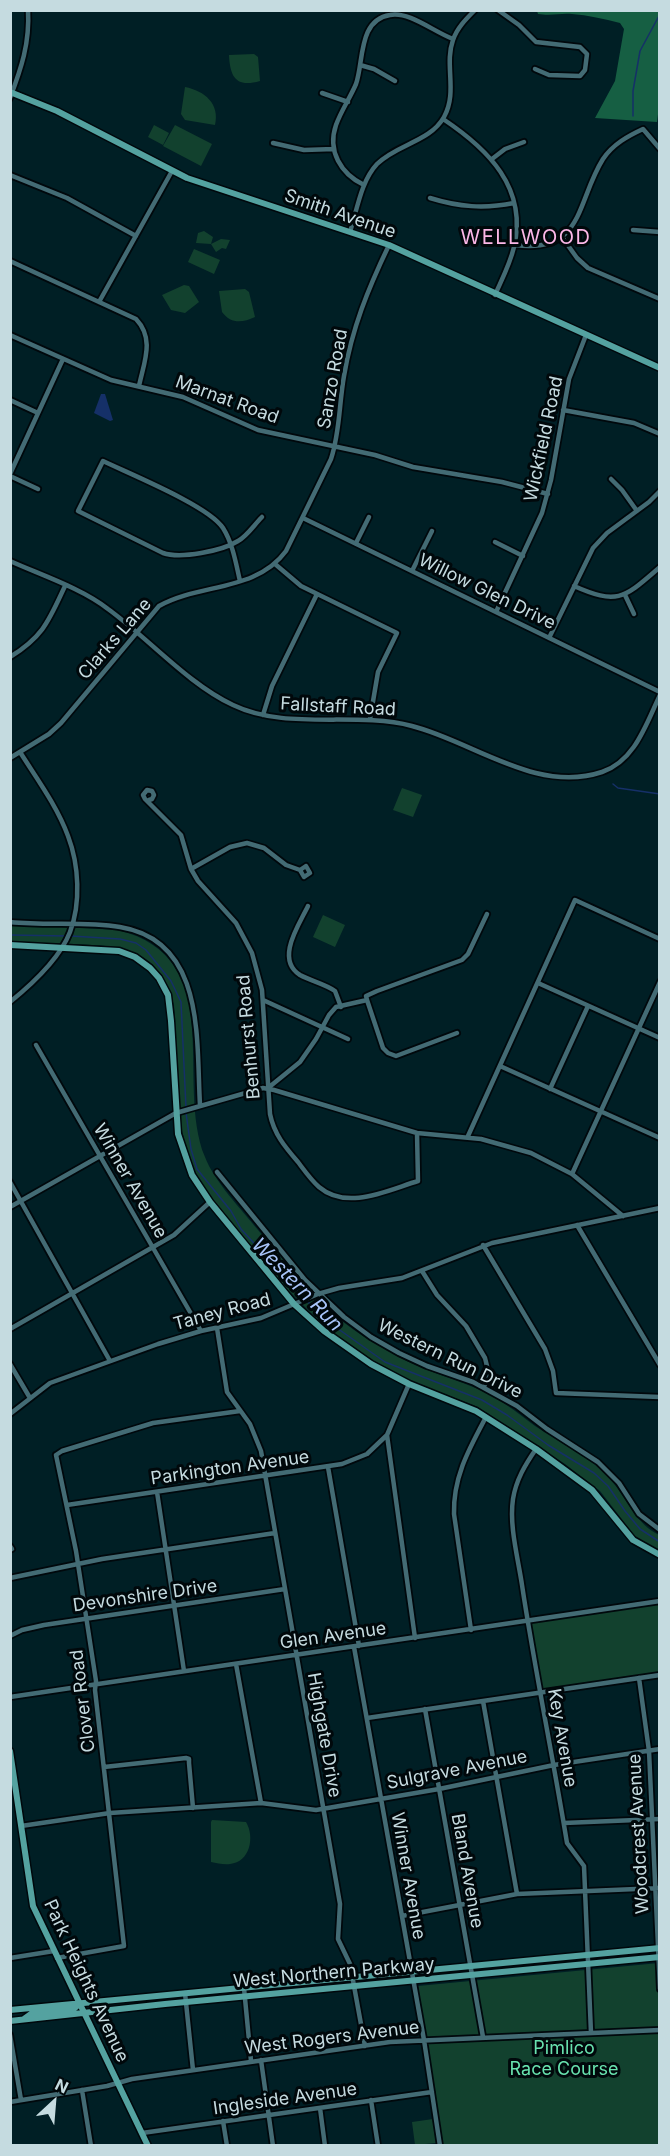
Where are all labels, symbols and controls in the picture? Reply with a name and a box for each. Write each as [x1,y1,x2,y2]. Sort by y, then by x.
street label: Smith Avenue [281,185,399,243]
district label: WELLWOOD [460,226,592,250]
street label: Sanzo Road [314,327,352,431]
street label: Marnat Road [172,371,282,429]
street label: Wickfield Road [520,374,568,504]
street label: Willow Glen Drive [415,549,559,635]
street label: Clarks Lane [74,594,156,684]
street label: Fallstaff Road [280,693,396,721]
street label: Benhurst Road [233,974,265,1100]
street label: Winner Avenue [88,1120,172,1242]
water label: Western Run [247,1233,347,1337]
street label: Taney Road [171,1289,273,1335]
street label: Western Run Drive [374,1315,526,1403]
street label: Parkington Avenue [149,1446,311,1490]
street label: Devonshire Drive [71,1575,219,1617]
street label: Glen Avenue [278,1618,388,1654]
street label: Clover Road [66,1648,100,1754]
street label: Highgate Drive [302,1671,346,1799]
street label: Key Avenue [543,1687,581,1789]
street label: Sulgrave Avenue [385,1746,529,1794]
street label: Woodcrest Avenue [624,1753,654,1915]
street label: Winner Avenue [386,1811,430,1941]
street label: Bland Avenue [446,1812,488,1930]
street label: Park Heights Avenue [39,1896,133,2066]
street label: West Northern Parkway [232,1953,436,1993]
street label: West Rogers Avenue [243,2017,421,2059]
park label: Pimlico Race Course [510,2038,618,2080]
north arrow [24,2072,84,2132]
text: N [52,2074,72,2097]
street label: Ingleside Avenue [212,2078,358,2120]

